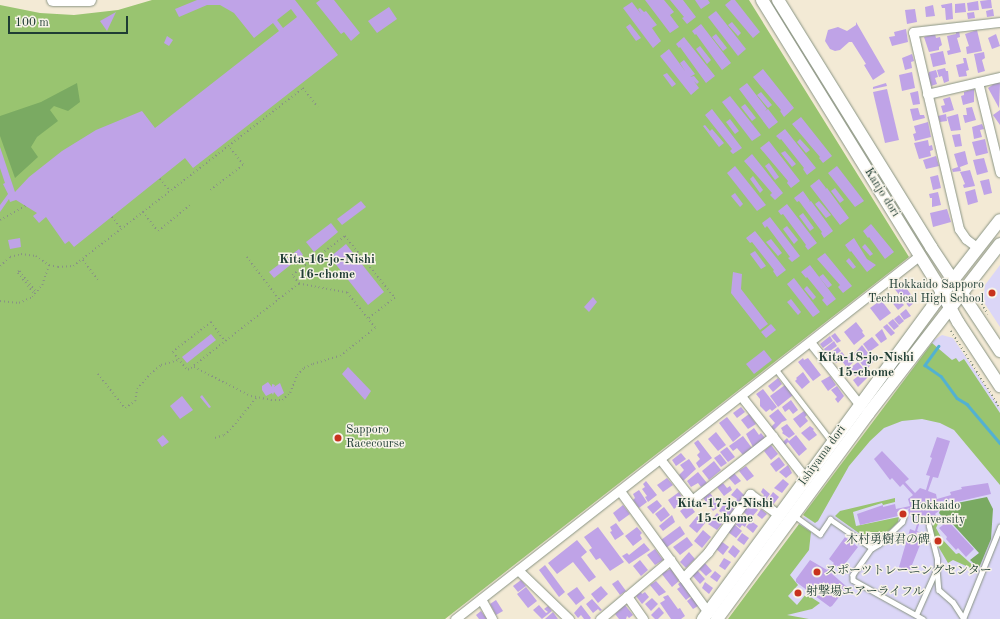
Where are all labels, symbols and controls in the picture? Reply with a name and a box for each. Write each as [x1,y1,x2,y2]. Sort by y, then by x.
scale bar [10,8,130,34]
text: 100 m [15,17,49,29]
street label: Kanjo dori [860,166,902,220]
district label: Kita-16-jo-Nishi 16-chome [279,253,375,284]
place label: Hokkaido Sapporo Technical High School [868,279,984,307]
marker: Hokkaido Sapporo Technical High School [987,288,997,298]
district label: Kita-18-jo-Nishi 15-chome [818,351,914,382]
street label: Ishiyama dori [796,423,850,489]
place label: Sapporo Racecourse [346,424,405,452]
marker: Sapporo Racecourse [333,433,343,443]
district label: Kita-17-jo-Nishi 15-chome [677,497,773,528]
place label: Hokkaido University [911,500,965,528]
marker: Hokkaido University [898,509,908,519]
place label: 木村勇樹君の碑 [846,534,930,548]
marker: 木村勇樹君の碑 [933,536,943,546]
place label: スポーツトレーニングセンター [825,565,993,579]
marker: スポーツトレーニングセンター [812,567,822,577]
place label: 射撃場エアーライフル [806,586,926,600]
marker: 射撃場エアーライフル [793,588,803,598]

